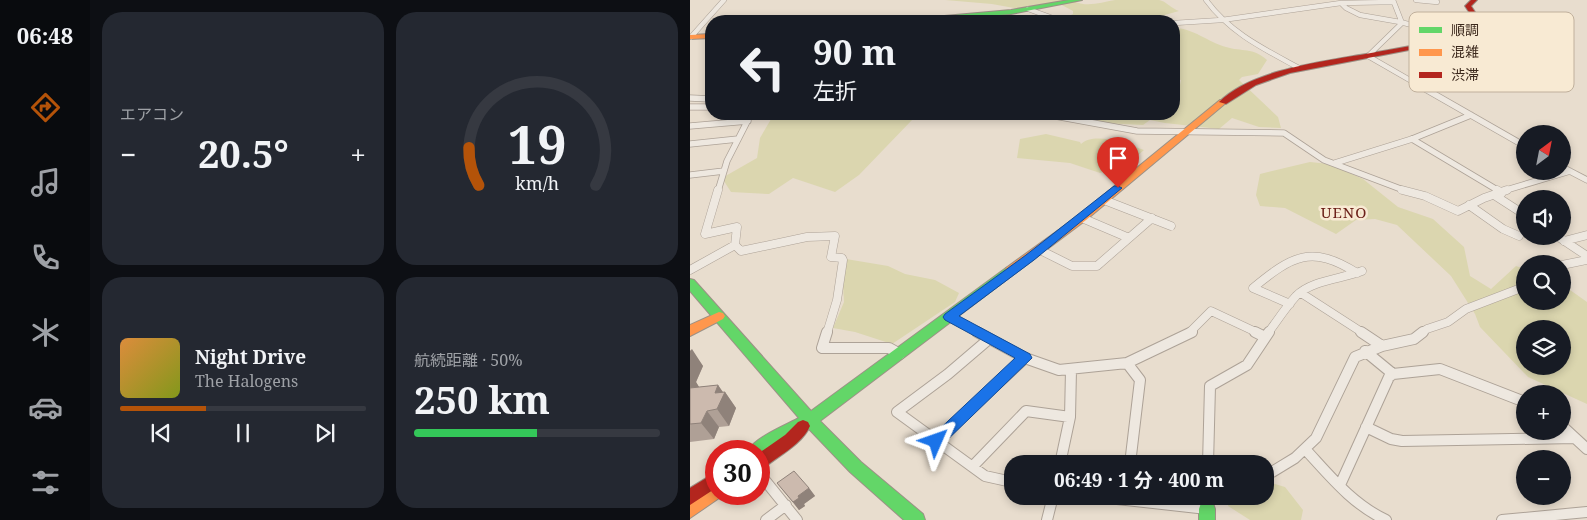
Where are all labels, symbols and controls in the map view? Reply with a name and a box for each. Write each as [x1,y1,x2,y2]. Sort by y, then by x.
legend [1409,12,1574,92]
text: 06:48 [17,20,73,50]
text: 順調 [1451,20,1479,39]
text: 90 m [813,28,896,75]
icon: left [730,35,795,100]
text: 混雑 [1451,42,1479,61]
text: 渋滞 [1451,65,1479,84]
text: 左折 [813,75,857,105]
icon: directions [28,90,63,125]
text: エアコン [120,103,184,125]
text: 19 [508,108,566,179]
north arrow [1516,125,1571,180]
map controls [1516,125,1571,505]
text: 20.5° [198,127,289,179]
text: − [120,135,136,173]
text: + [350,135,366,173]
pin [1097,137,1139,188]
icon: arrive [1104,144,1132,172]
icon: music [28,165,63,200]
text: km/h [515,171,559,195]
button: sound [1516,190,1571,245]
district label: UENO [1321,202,1367,222]
icon: phone [28,240,63,275]
button: search [1516,255,1571,310]
icon: climate [28,315,63,350]
button: layers [1516,320,1571,375]
text: Night Drive [195,344,306,370]
text: 航続距離 · 50% [414,349,523,371]
text: The Halogens [195,370,298,392]
text: 250 km [414,373,550,425]
button: + [1516,385,1571,440]
icon: car [28,390,63,425]
position arrow [909,414,961,466]
icon: previous [147,419,175,447]
icon: pause [229,419,257,447]
icon: next [311,419,339,447]
speed limit sign: 30 [705,440,770,505]
button: − [1516,450,1571,505]
icon: filters [28,465,63,500]
text: 06:49 · 1 分 · 400 m [1054,467,1224,493]

